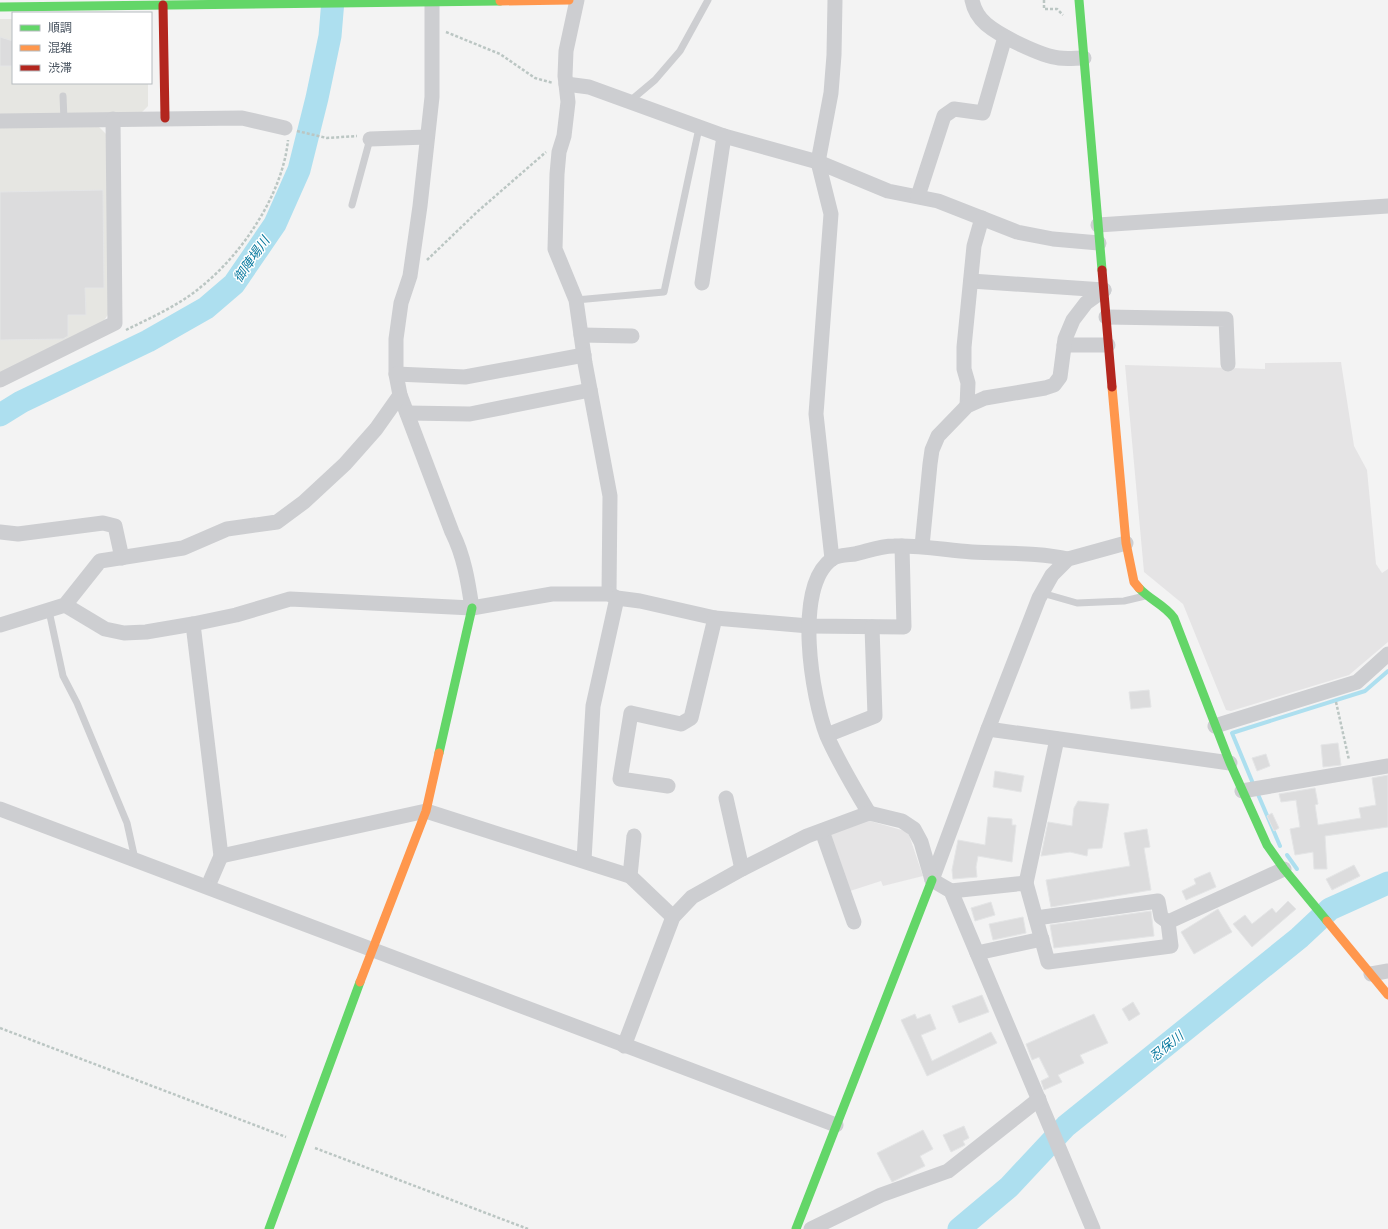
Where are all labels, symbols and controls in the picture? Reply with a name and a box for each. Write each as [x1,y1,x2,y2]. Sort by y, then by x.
legend [12,12,152,84]
text: 順調 [48,21,72,35]
text: 混雑 [48,41,72,55]
text: 渋滞 [48,61,72,75]
water label: 御陣場川 [230,232,274,285]
water label: 忍保川 [1146,1027,1188,1064]

